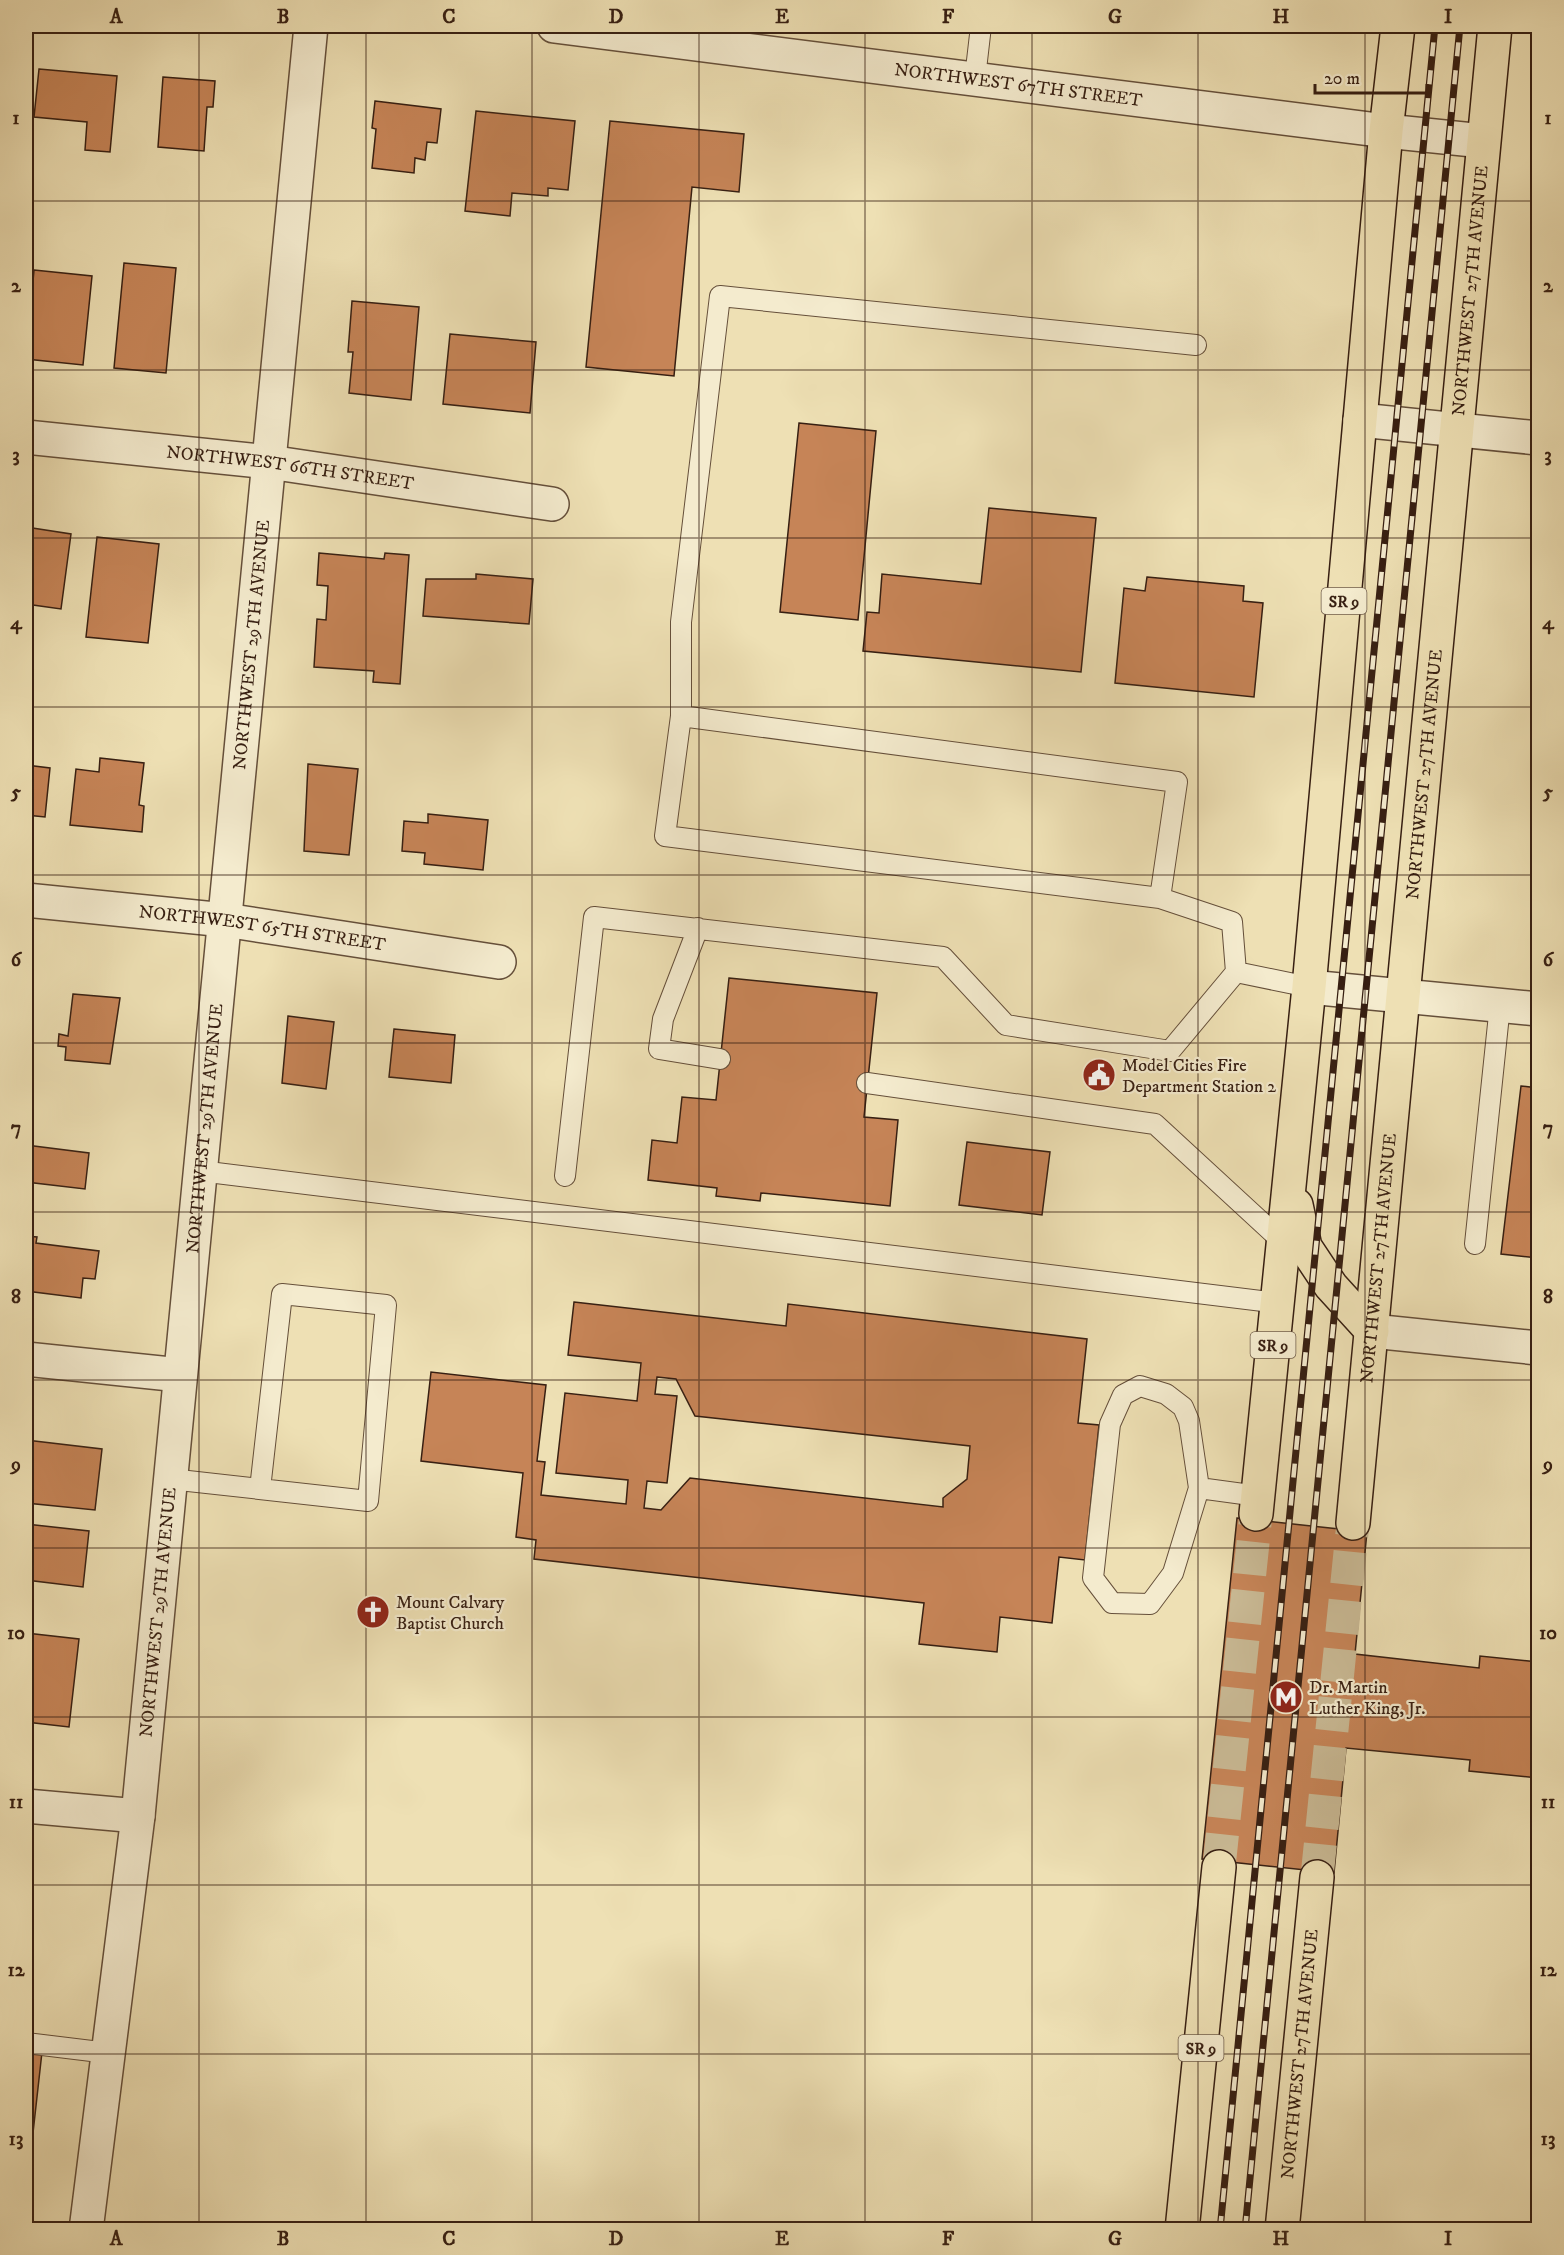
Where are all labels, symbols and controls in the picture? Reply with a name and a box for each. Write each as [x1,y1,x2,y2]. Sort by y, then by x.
text: A [109,5,124,30]
text: B [277,5,289,30]
text: C [442,5,456,30]
text: D [609,5,624,30]
text: E [775,5,789,30]
text: F [942,5,955,30]
text: G [1108,5,1122,30]
text: H [1273,5,1290,30]
text: I [1444,5,1452,30]
scale bar [1315,57,1428,95]
street label: NORTHWEST 67TH STREET [893,59,1144,112]
text: 20 m [1324,68,1360,90]
text: 1 [12,106,20,131]
text: 1 [1544,106,1552,131]
street label: NORTHWEST 27TH AVENUE [1448,164,1494,417]
text: 2 [11,274,22,299]
text: 2 [1543,274,1554,299]
street label: NORTHWEST 66TH STREET [165,441,416,495]
text: 3 [12,443,20,468]
text: 3 [1544,443,1552,468]
street label: NORTHWEST 29TH AVENUE [229,519,275,771]
road number: SR 9 [1322,588,1366,614]
text: 4 [10,611,23,636]
text: 4 [1542,611,1555,636]
street label: NORTHWEST 27TH AVENUE [1402,648,1448,901]
text: 5 [10,780,21,805]
text: 5 [1542,780,1553,805]
street label: NORTHWEST 65TH STREET [138,901,388,957]
text: 6 [11,948,23,973]
text: 6 [1543,948,1555,973]
street label: NORTHWEST 29TH AVENUE [182,1002,228,1255]
place label: Model Cities Fire Department Station 2 [1122,1055,1276,1098]
public building icon: Model Cities Fire Department Station 2 [1081,1057,1117,1093]
text: 7 [11,1116,21,1141]
text: 7 [1543,1116,1553,1141]
street label: NORTHWEST 27TH AVENUE [1356,1132,1402,1384]
text: 8 [11,1285,21,1310]
text: 8 [1543,1285,1553,1310]
road number: SR 9 [1250,1332,1296,1358]
text: 9 [9,1453,21,1478]
text: 9 [1541,1453,1553,1478]
street label: NORTHWEST 29TH AVENUE [136,1486,182,1738]
place label: Mount Calvary Baptist Church [396,1592,505,1635]
church icon: Mount Calvary Baptist Church [355,1594,391,1630]
text: 10 [7,1621,25,1646]
text: 10 [1539,1621,1557,1646]
place label: Dr. Martin Luther King, Jr. [1309,1677,1425,1720]
metro station icon: Dr. Martin Luther King, Jr. [1268,1679,1304,1715]
text: 11 [9,1790,23,1815]
text: 11 [1541,1790,1555,1815]
street label: NORTHWEST 27TH AVENUE [1277,1928,1324,2180]
text: 12 [7,1958,26,1983]
text: 12 [1539,1958,1558,1983]
road number: SR 9 [1178,2035,1224,2061]
text: 13 [9,2127,23,2152]
text: 13 [1541,2127,1555,2152]
text: A [109,2227,124,2252]
text: B [277,2227,289,2252]
text: C [442,2227,456,2252]
text: D [609,2227,624,2252]
text: E [775,2227,789,2252]
text: F [942,2227,955,2252]
text: G [1108,2227,1122,2252]
text: H [1273,2227,1290,2252]
text: I [1444,2227,1452,2252]

